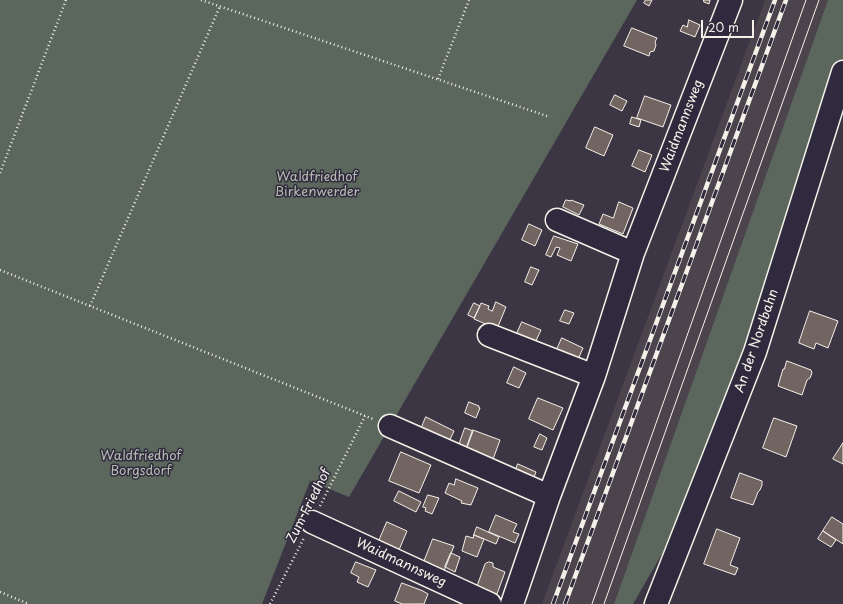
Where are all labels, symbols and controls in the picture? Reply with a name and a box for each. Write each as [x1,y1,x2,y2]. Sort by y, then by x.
scale bar [703,12,756,38]
text: 20 m [708,18,739,36]
street label: Waidmannsweg [657,78,707,174]
park label: Waldfriedhof Birkenwerder [275,169,359,200]
street label: An der Nordbahn [732,287,782,395]
park label: Waldfriedhof Borgsdorf [101,448,181,479]
street label: Zum Friedhof [284,466,334,546]
street label: Waidmannsweg [353,535,449,591]

